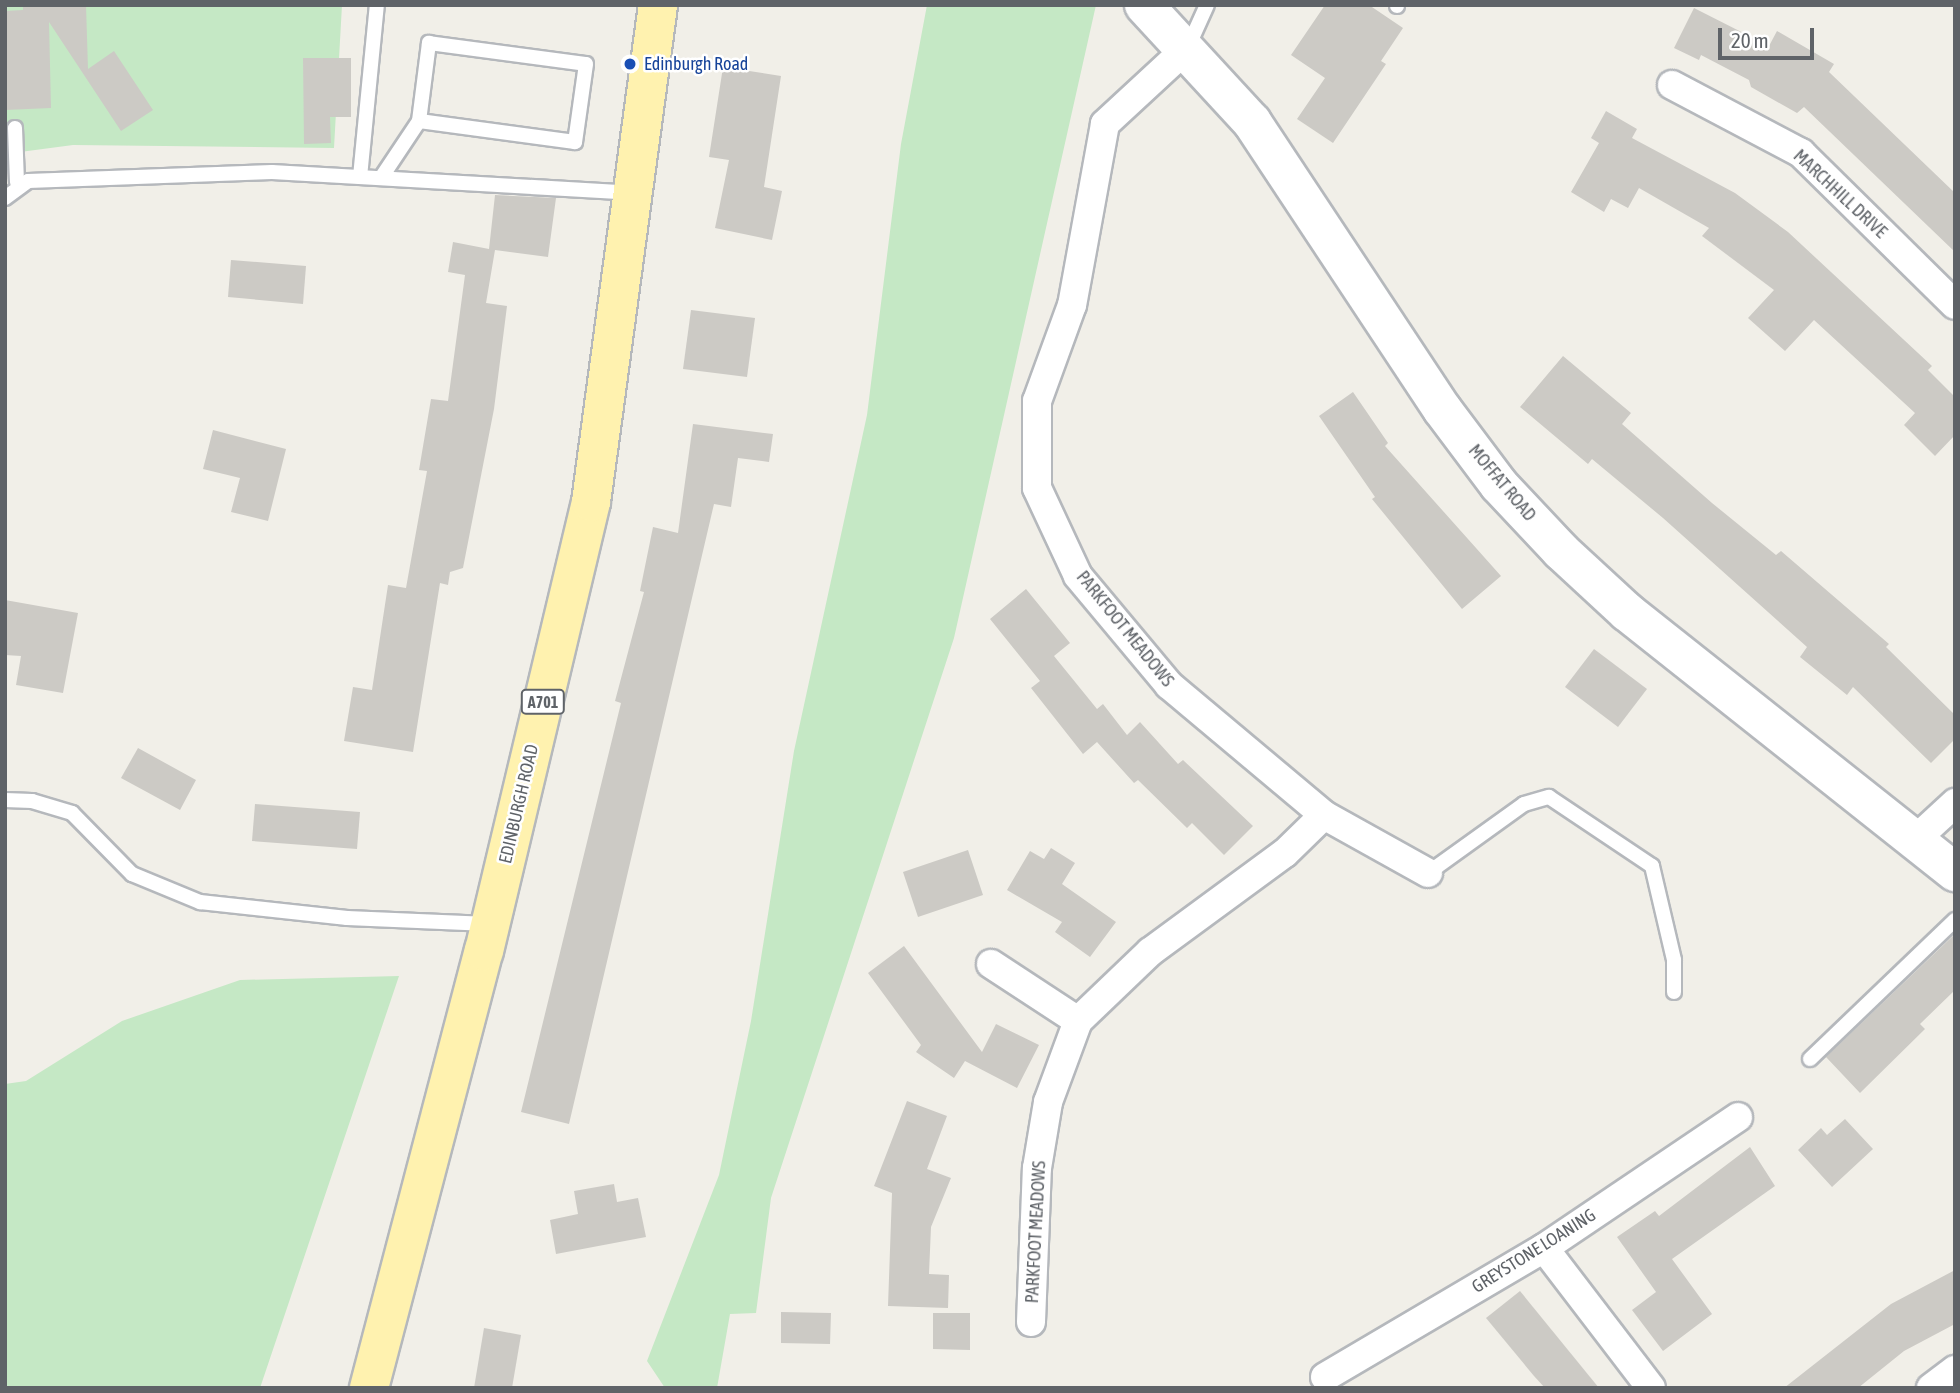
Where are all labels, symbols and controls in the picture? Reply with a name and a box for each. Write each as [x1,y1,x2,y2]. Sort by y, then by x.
scale bar [1722,14,1818,58]
text: 20 m [1731,28,1769,52]
place label: Edinburgh Road [644,53,748,75]
marker: Edinburgh Road [622,56,638,72]
street label: MARCHHILL DRIVE [1789,145,1891,243]
street label: MOFFAT ROAD [1464,440,1540,526]
street label: PARKFOOT MEADOWS [1072,567,1178,691]
road number: A701 [520,690,566,715]
street label: EDINBURGH ROAD [495,742,543,866]
street label: PARKFOOT MEADOWS [1021,1160,1051,1304]
street label: GREYSTONE LOANING [1468,1204,1600,1298]

